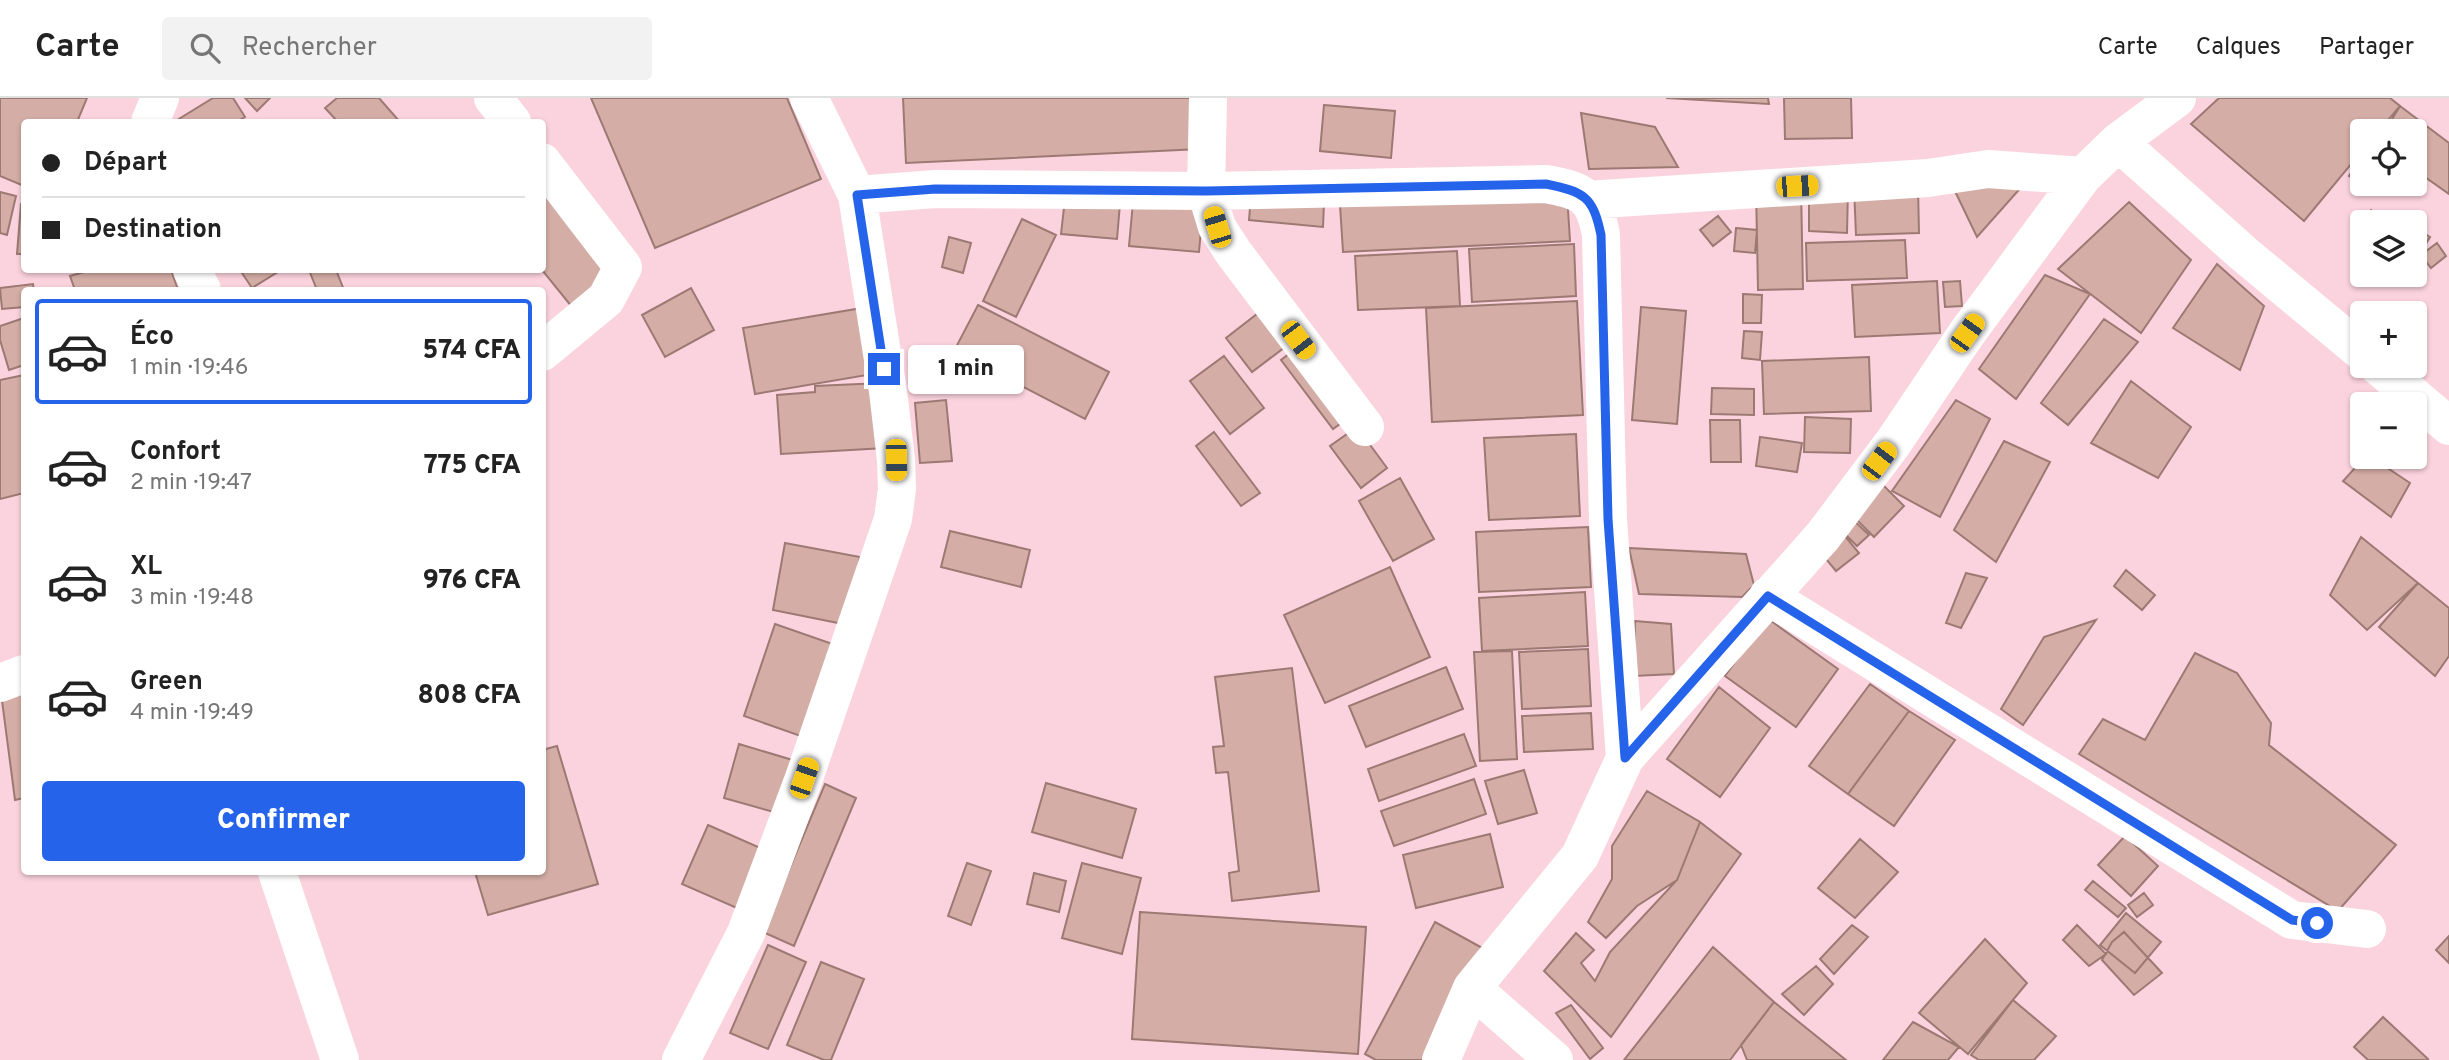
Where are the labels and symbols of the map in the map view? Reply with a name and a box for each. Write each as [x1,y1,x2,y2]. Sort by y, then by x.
car [1776,174,1819,198]
car [1201,204,1234,250]
car [1947,310,1988,356]
car [1277,317,1320,363]
callout: 1 min [908,344,1024,394]
route end [868,353,900,385]
car [1858,438,1901,484]
car [886,439,907,481]
car [788,755,821,801]
route start [2301,907,2333,939]

